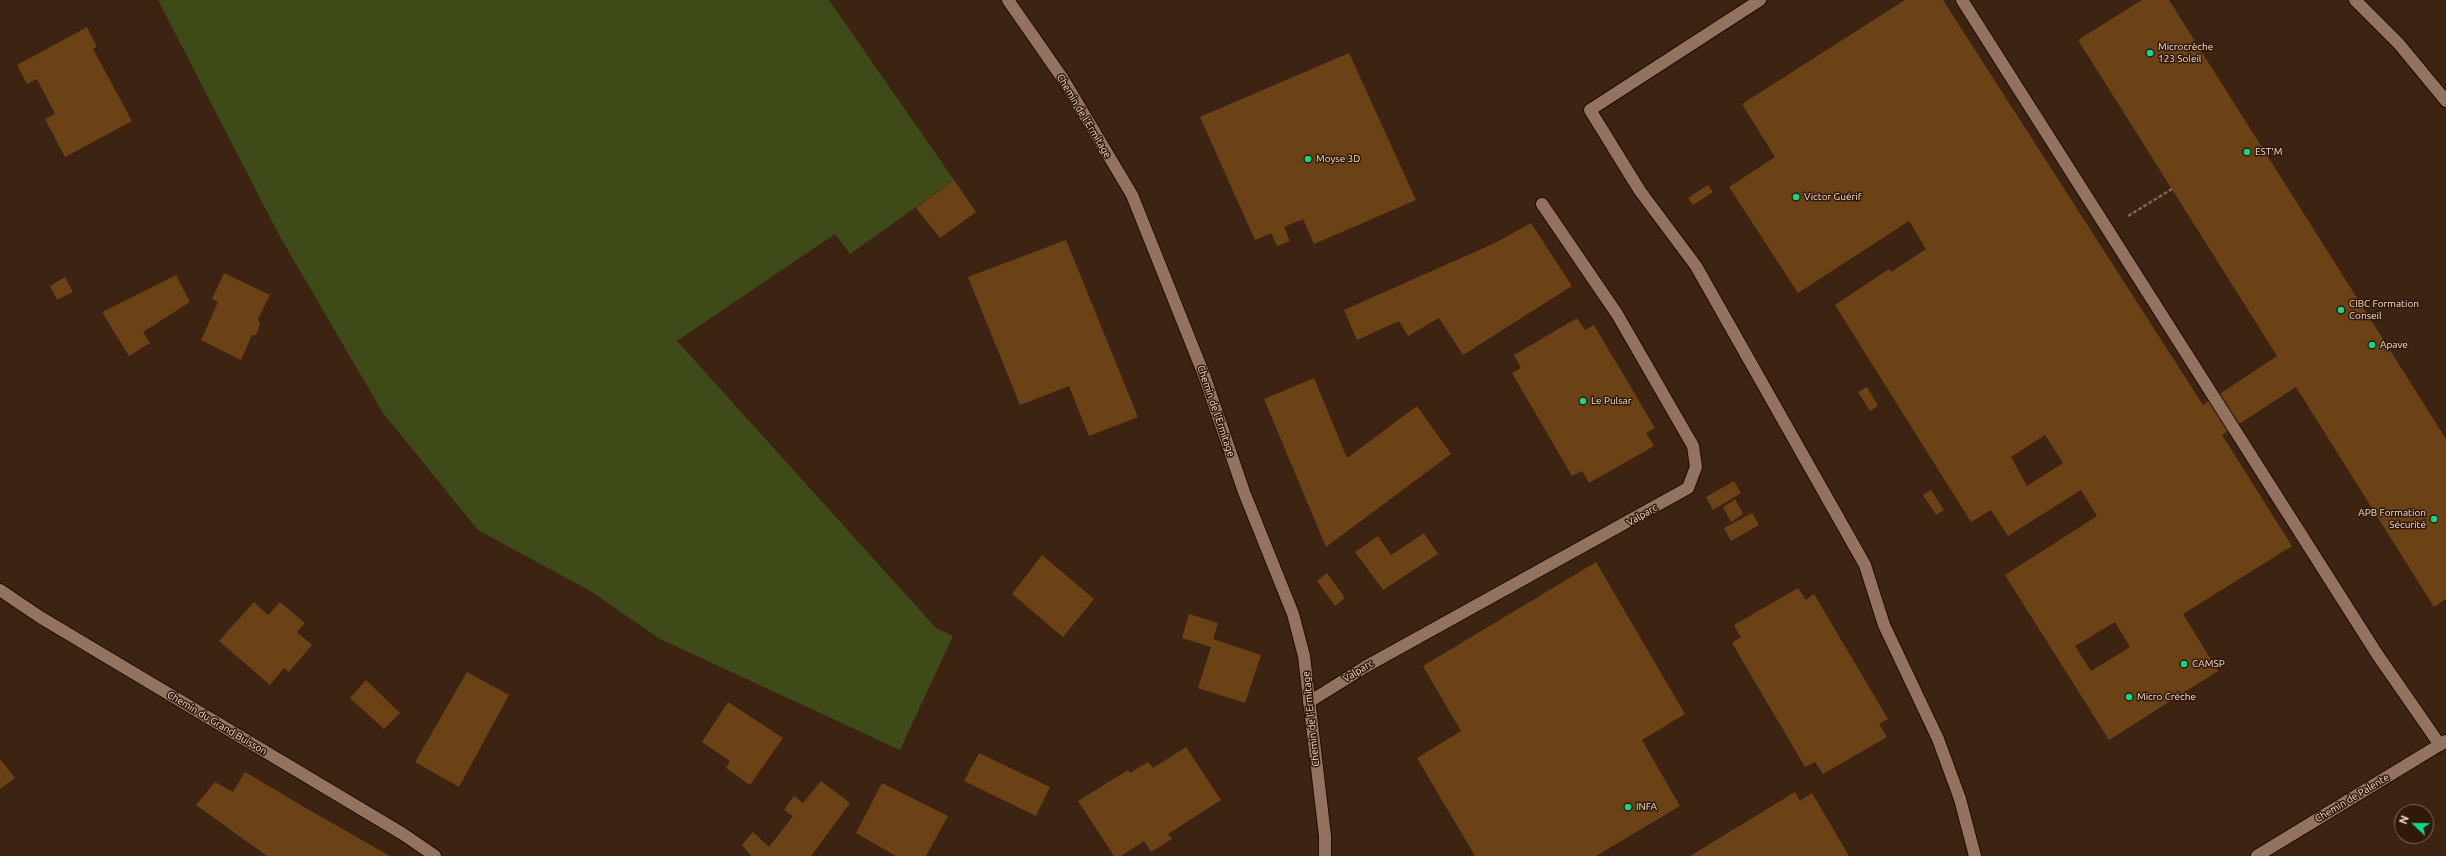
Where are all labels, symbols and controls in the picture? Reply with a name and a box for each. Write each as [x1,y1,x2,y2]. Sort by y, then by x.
place label: Microcrèche 123 Soleil [2158,41,2213,64]
marker: Microcrèche 123 Soleil [2145,48,2155,58]
street label: Chemin de l'Ermitage [1054,72,1114,160]
place label: EST’M [2255,146,2283,158]
marker: EST’M [2242,147,2252,157]
place label: Moyse 3D [1316,153,1360,165]
marker: Moyse 3D [1303,154,1313,164]
place label: Victor Guérif [1804,191,1861,203]
marker: Victor Guérif [1791,192,1801,202]
place label: CIBC Formation Conseil [2349,298,2419,322]
marker: CIBC Formation Conseil [2336,305,2346,315]
place label: Apave [2380,339,2408,351]
marker: Apave [2367,340,2377,350]
street label: Chemin de l'Ermitage [1195,364,1237,458]
place label: Le Pulsar [1591,395,1631,407]
marker: Le Pulsar [1578,396,1588,406]
street label: Valparc [1625,501,1659,529]
place label: APB Formation Sécurité [2358,507,2426,530]
marker: APB Formation Sécurité [2429,514,2439,524]
street label: Valparc [1341,657,1375,685]
place label: CAMSP [2192,658,2225,670]
marker: CAMSP [2179,659,2189,669]
street label: Chemin de l'Ermitage [1300,671,1322,767]
street label: Chemin du Grand Buisson [165,688,269,758]
place label: Micro Créche [2137,691,2196,703]
marker: Micro Créche [2124,692,2134,702]
street label: Chemin de Palente [2313,771,2391,825]
place label: INFA [1636,801,1657,813]
marker: INFA [1623,802,1633,812]
north arrow [2394,804,2434,844]
text: N [2397,814,2411,826]

